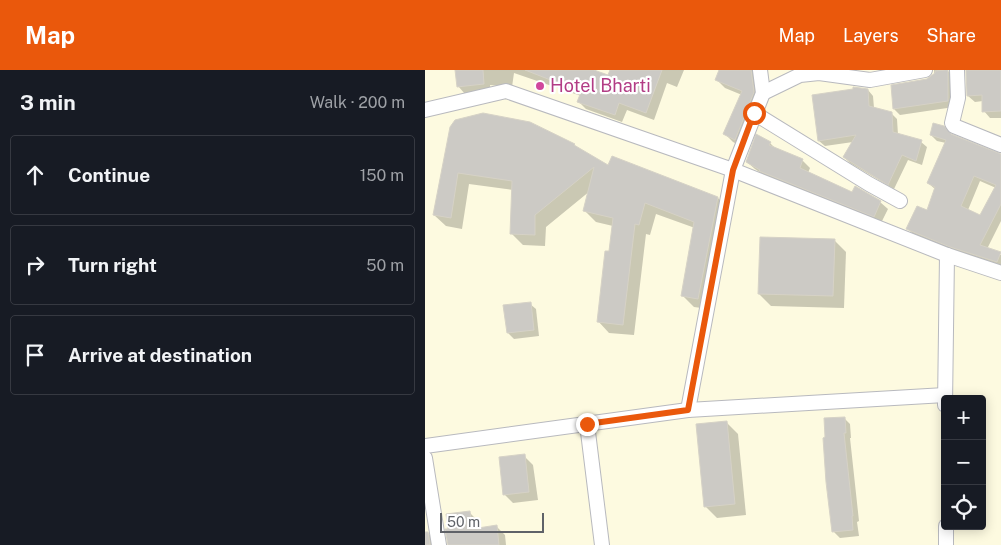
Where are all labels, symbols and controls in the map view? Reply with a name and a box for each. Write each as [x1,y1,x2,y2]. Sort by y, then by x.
text: Map [25,21,75,49]
text: Map [779,25,815,46]
text: Layers [843,25,899,46]
text: Share [927,25,976,46]
place label: Hotel Bharti [550,75,651,96]
marker: Hotel Bharti [534,80,546,92]
text: 3 min [20,90,76,115]
text: Walk · 200 m [310,93,405,112]
route start [743,102,766,125]
icon: ahead [21,161,49,189]
text: Continue [68,164,150,186]
text: 150 m [360,166,404,185]
icon: right [21,251,49,279]
text: Turn right [68,254,157,276]
text: 50 m [366,256,404,275]
icon: arrive [21,341,49,369]
text: Arrive at destination [68,344,252,366]
map controls [941,395,986,530]
button: + [941,395,986,440]
route end [576,413,599,436]
button: − [941,440,986,485]
button: locate [941,485,986,530]
scale bar [440,510,544,533]
text: 50 m [447,514,480,530]

